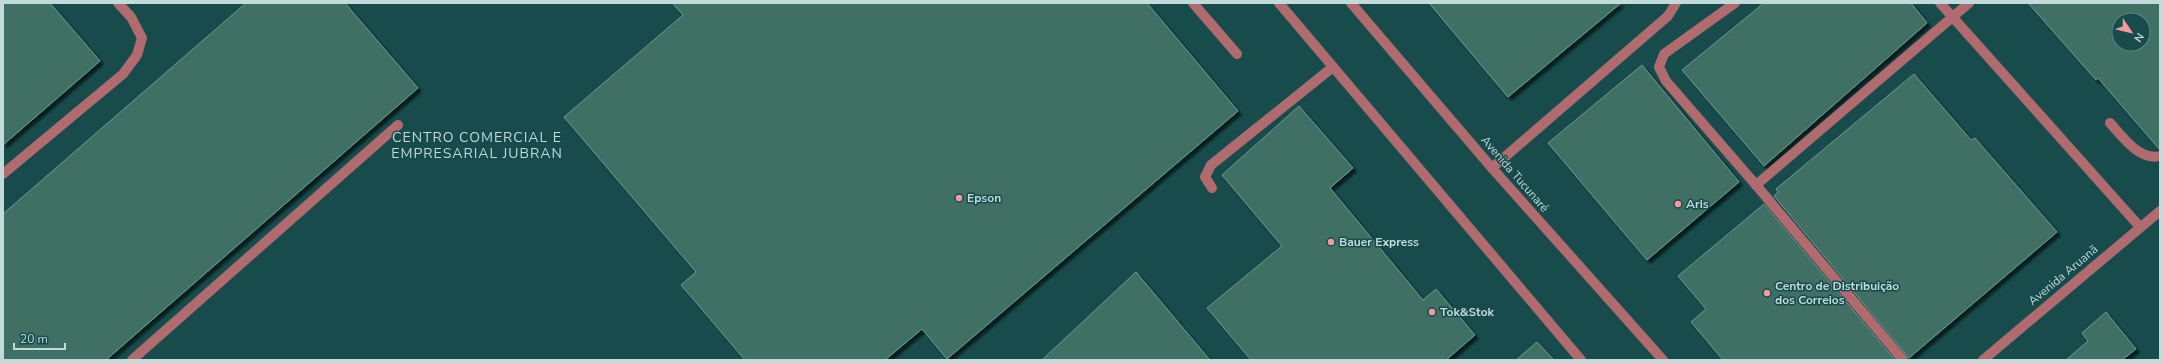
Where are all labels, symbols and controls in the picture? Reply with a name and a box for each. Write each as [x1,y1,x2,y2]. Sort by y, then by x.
north arrow [2111,12,2151,52]
text: N [2130,30,2147,45]
district label: CENTRO COMERCIAL E EMPRESARIAL JUBRAN [391,128,563,163]
street label: Avenida Tucunaré [1477,132,1553,216]
place label: Epson [967,190,1001,206]
marker: Epson [954,193,964,203]
place label: Aris [1686,196,1709,212]
marker: Aris [1673,199,1683,209]
place label: Bauer Express [1339,234,1419,250]
marker: Bauer Express [1326,237,1336,247]
street label: Avenida Aruanã [2025,241,2101,309]
place label: Centro de Distribuição dos Correios [1775,278,1899,308]
marker: Centro de Distribuição dos Correios [1762,288,1772,298]
place label: Tok&Stok [1440,304,1495,320]
marker: Tok&Stok [1427,307,1437,317]
scale bar [14,325,65,351]
text: 20 m [20,331,48,347]

